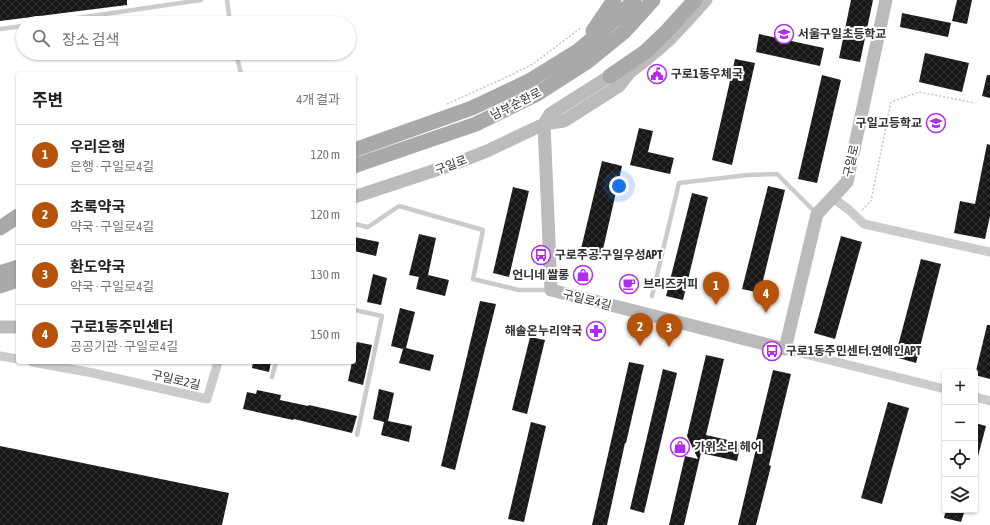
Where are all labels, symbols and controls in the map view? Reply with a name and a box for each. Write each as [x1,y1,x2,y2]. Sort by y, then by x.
search box [16,16,356,60]
school or university icon: 서울구일초등학교 [773,23,795,45]
icon: search [30,27,52,49]
place label: 서울구일초등학교 [798,27,886,41]
text: 장소 검색 [62,31,119,48]
public building icon: 구로1동우체국 [646,63,668,85]
place label: 구로1동우체국 [671,67,743,81]
street label: 남부순환로 [488,85,544,123]
text: 주변 [32,90,63,110]
text: 4개 결과 [296,92,340,107]
school or university icon: 구일고등학교 [925,112,947,134]
place label: 구일고등학교 [856,116,922,130]
text: 우리은행 [70,138,125,155]
street label: 구일로 [840,143,862,179]
text: 1 [42,147,48,162]
text: 120 m [311,147,340,162]
street label: 구일로 [433,153,469,177]
text: 은행 · 구일로4길 [70,159,154,174]
your location [609,176,629,196]
text: 초록약국 [70,198,125,215]
text: 2 [42,207,48,222]
text: 120 m [311,207,340,222]
text: 약국 · 구일로4길 [70,219,154,234]
bus stop icon: 구로주공.구일우성APT [530,244,552,266]
place label: 구로주공.구일우성APT [555,248,663,262]
text: 환도약국 [70,258,125,275]
shop icon: 언니네 쌀롱 [572,264,594,286]
text: 3 [42,267,48,282]
text: 130 m [311,267,340,282]
place label: 언니네 쌀롱 [512,268,569,282]
pin: 1 [703,272,729,305]
cafe icon: 브리즈커피 [618,273,640,295]
place label: 브리즈커피 [643,277,698,291]
text: 약국 · 구일로4길 [70,279,154,294]
pin: 4 [753,280,779,313]
street label: 구일로4길 [561,287,613,313]
pin: 2 [627,313,653,346]
pin: 3 [656,314,682,347]
text: 구로1동주민센터 [70,318,174,335]
pharmacy icon: 해솔온누리약국 [585,320,607,342]
place label: 해솔온누리약국 [505,324,582,338]
text: 4 [42,327,48,342]
text: 150 m [311,327,340,342]
text: 공공기관 · 구일로4길 [70,339,178,354]
bus stop icon: 구로1동주민센터.연예인APT [761,340,783,362]
place label: 구로1동주민센터.연예인APT [786,344,922,358]
street label: 구일로2길 [150,368,202,392]
map controls [942,369,978,513]
button: + [942,369,978,405]
button: − [942,405,978,441]
shop icon: 가위소리 헤어 [669,436,691,458]
place label: 가위소리 헤어 [694,440,762,454]
button: locate [942,441,978,477]
button: layers [942,477,978,513]

